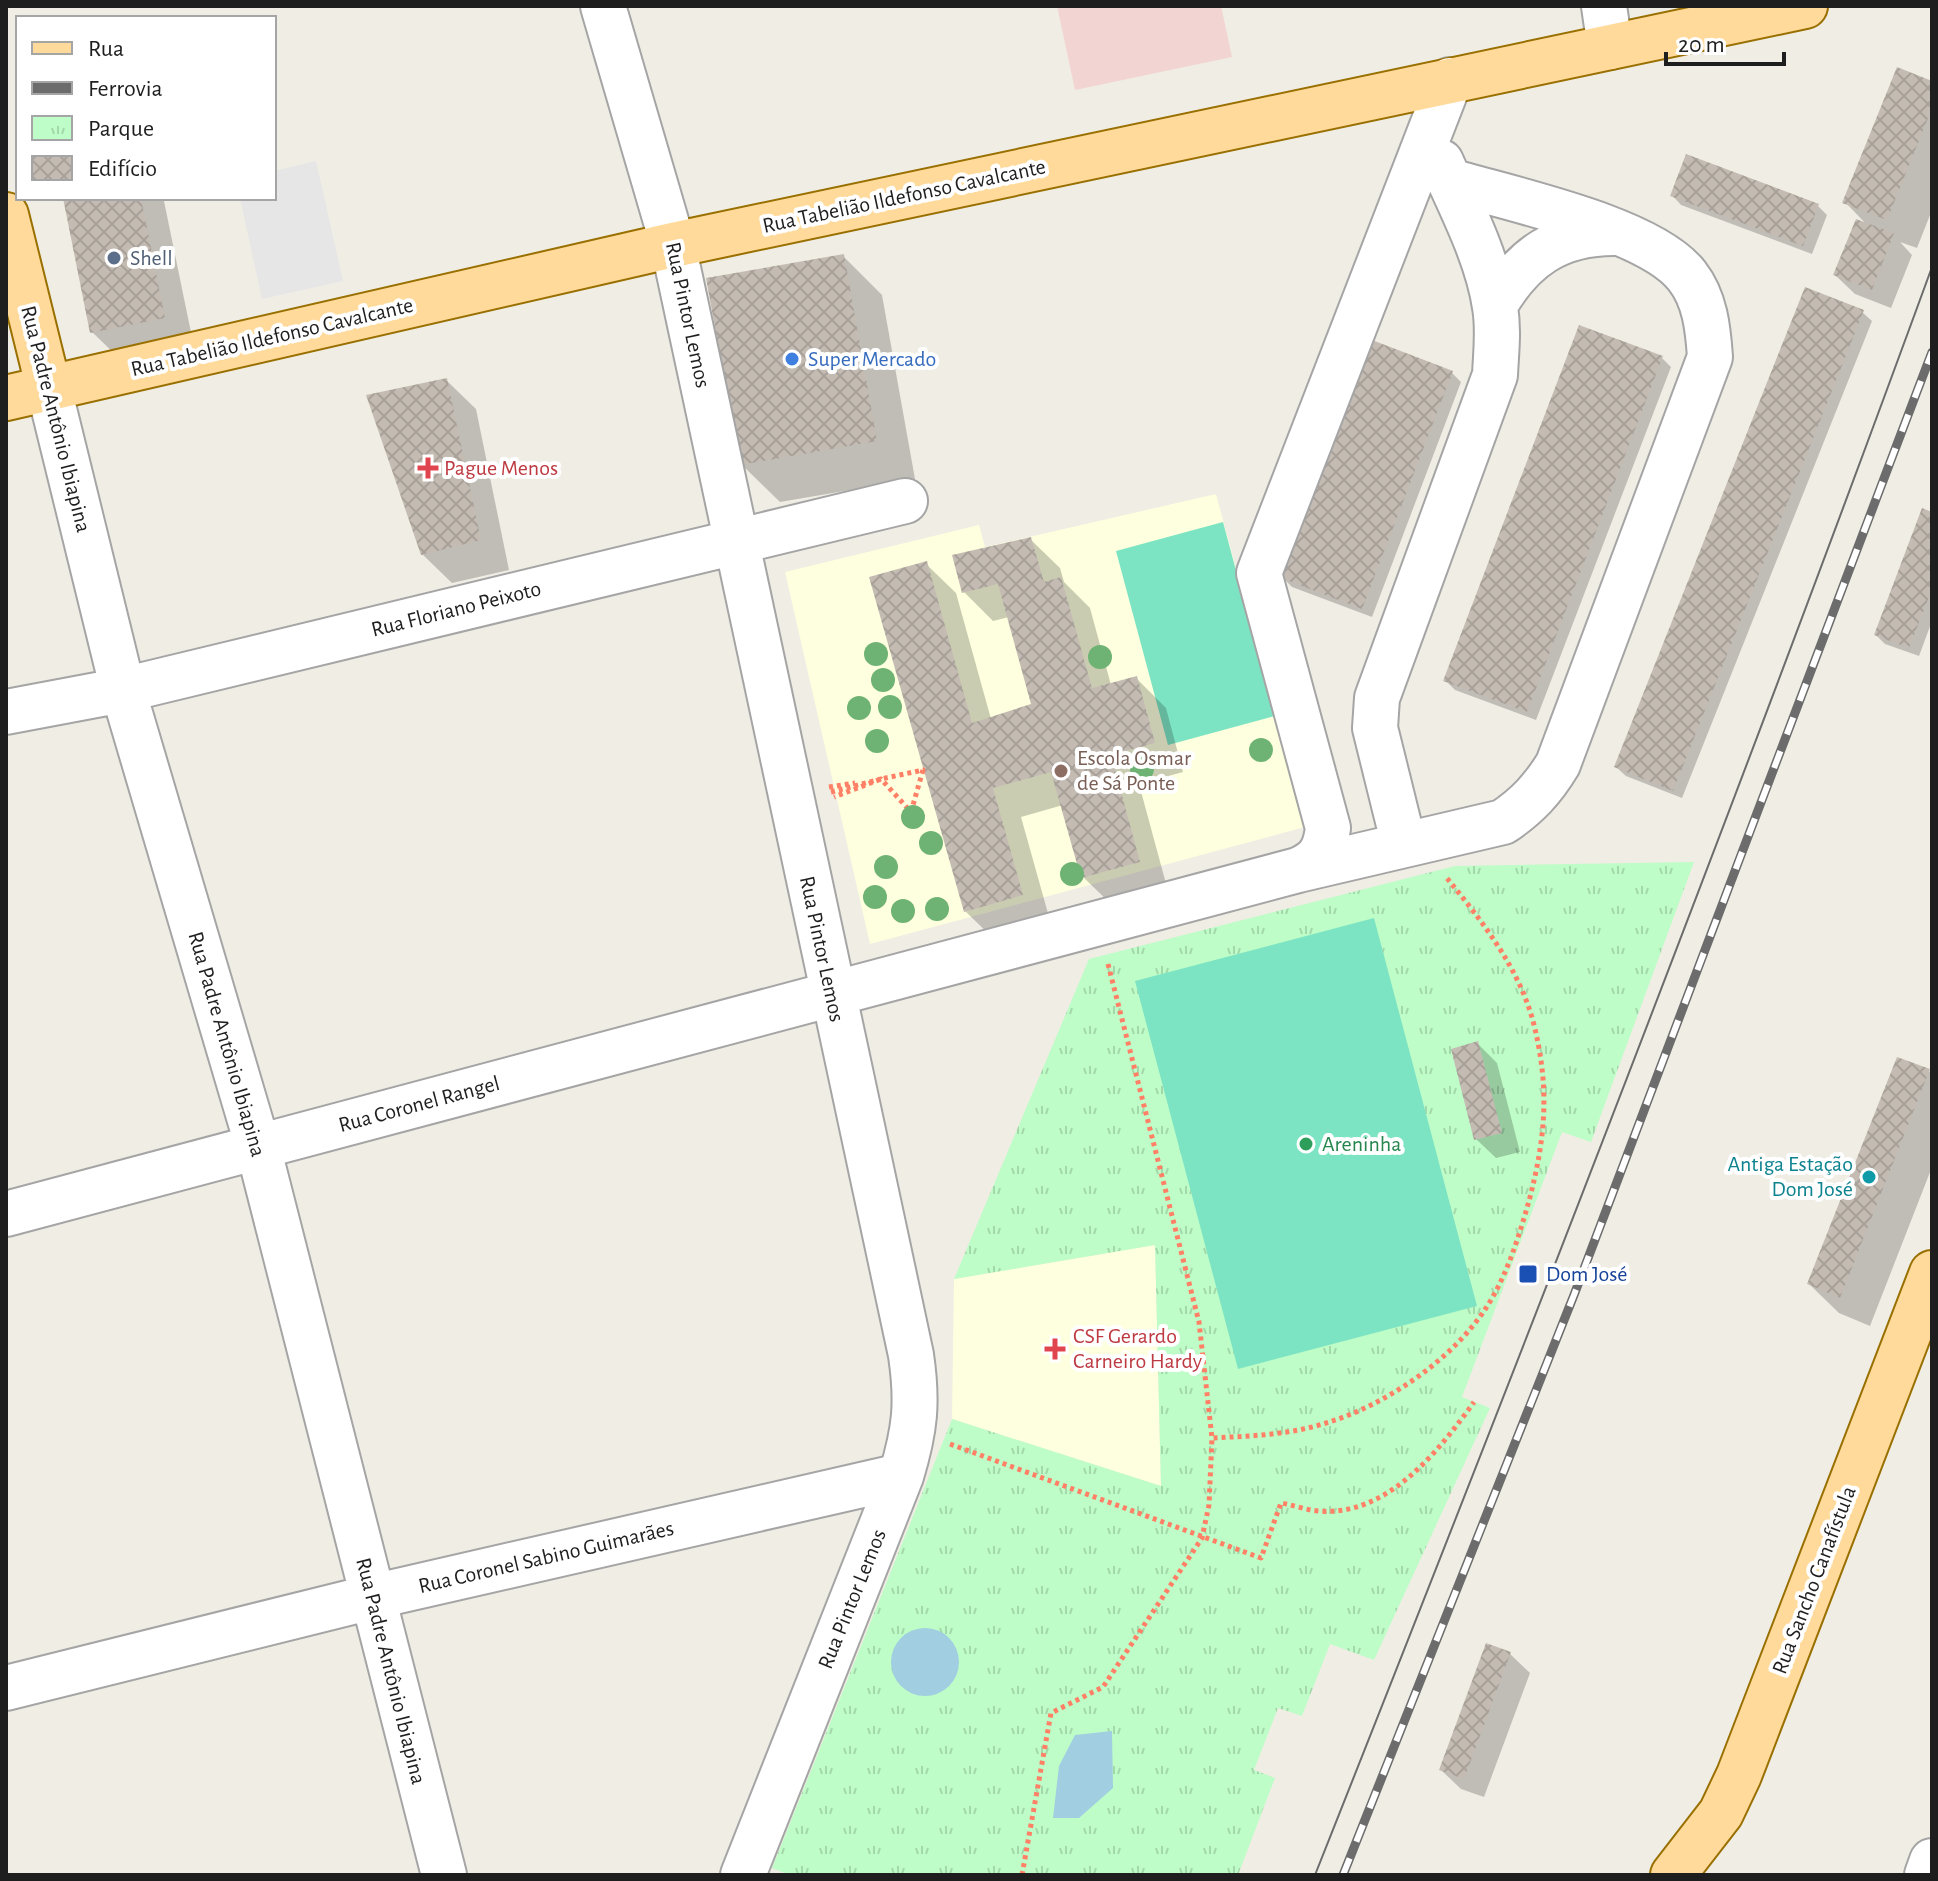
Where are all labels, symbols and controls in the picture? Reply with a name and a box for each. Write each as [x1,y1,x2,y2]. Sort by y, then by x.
legend [16,16,276,200]
scale bar [1666,16,1784,66]
text: 20 m [1678,33,1725,57]
text: Rua [88,37,124,61]
text: Ferrovia [88,77,163,101]
text: Parque [88,117,154,141]
street label: Rua Tabelião Ildefonso Cavalcante [760,155,1048,237]
text: Edifício [88,157,157,181]
street label: Rua Pintor Lemos [662,240,714,390]
place label: Shell [130,247,173,269]
marker: Shell [105,249,123,267]
street label: Rua Tabelião Ildefonso Cavalcante [129,294,415,380]
street label: Rua Padre Antônio Ibiapina [17,303,95,535]
place label: Super Mercado [808,348,936,370]
marker: Super Mercado [783,350,801,368]
place label: Pague Menos [444,457,558,479]
marker: Pague Menos [419,459,437,477]
street label: Rua Floriano Peixoto [369,577,543,641]
place label: Escola Osmar de Sá Ponte [1077,747,1191,794]
marker: Escola Osmar de Sá Ponte [1052,762,1070,780]
street label: Rua Pintor Lemos [796,874,848,1024]
street label: Rua Padre Antônio Ibiapina [184,929,270,1159]
street label: Rua Coronel Rangel [336,1072,502,1136]
place label: Areninha [1322,1133,1401,1155]
marker: Areninha [1297,1135,1315,1153]
place label: Antiga Estação Dom José [1727,1153,1853,1200]
marker: Antiga Estação Dom José [1860,1168,1878,1186]
marker: Dom José [1517,1263,1539,1285]
place label: Dom José [1546,1263,1628,1285]
place label: CSF Gerardo Carneiro Hardy [1073,1325,1203,1372]
marker: CSF Gerardo Carneiro Hardy [1044,1338,1066,1360]
street label: Rua Sancho Canafístula [1768,1483,1860,1677]
street label: Rua Coronel Sabino Guimarães [416,1517,676,1597]
street label: Rua Pintor Lemos [814,1526,890,1672]
street label: Rua Padre Antônio Ibiapina [352,1555,430,1787]

